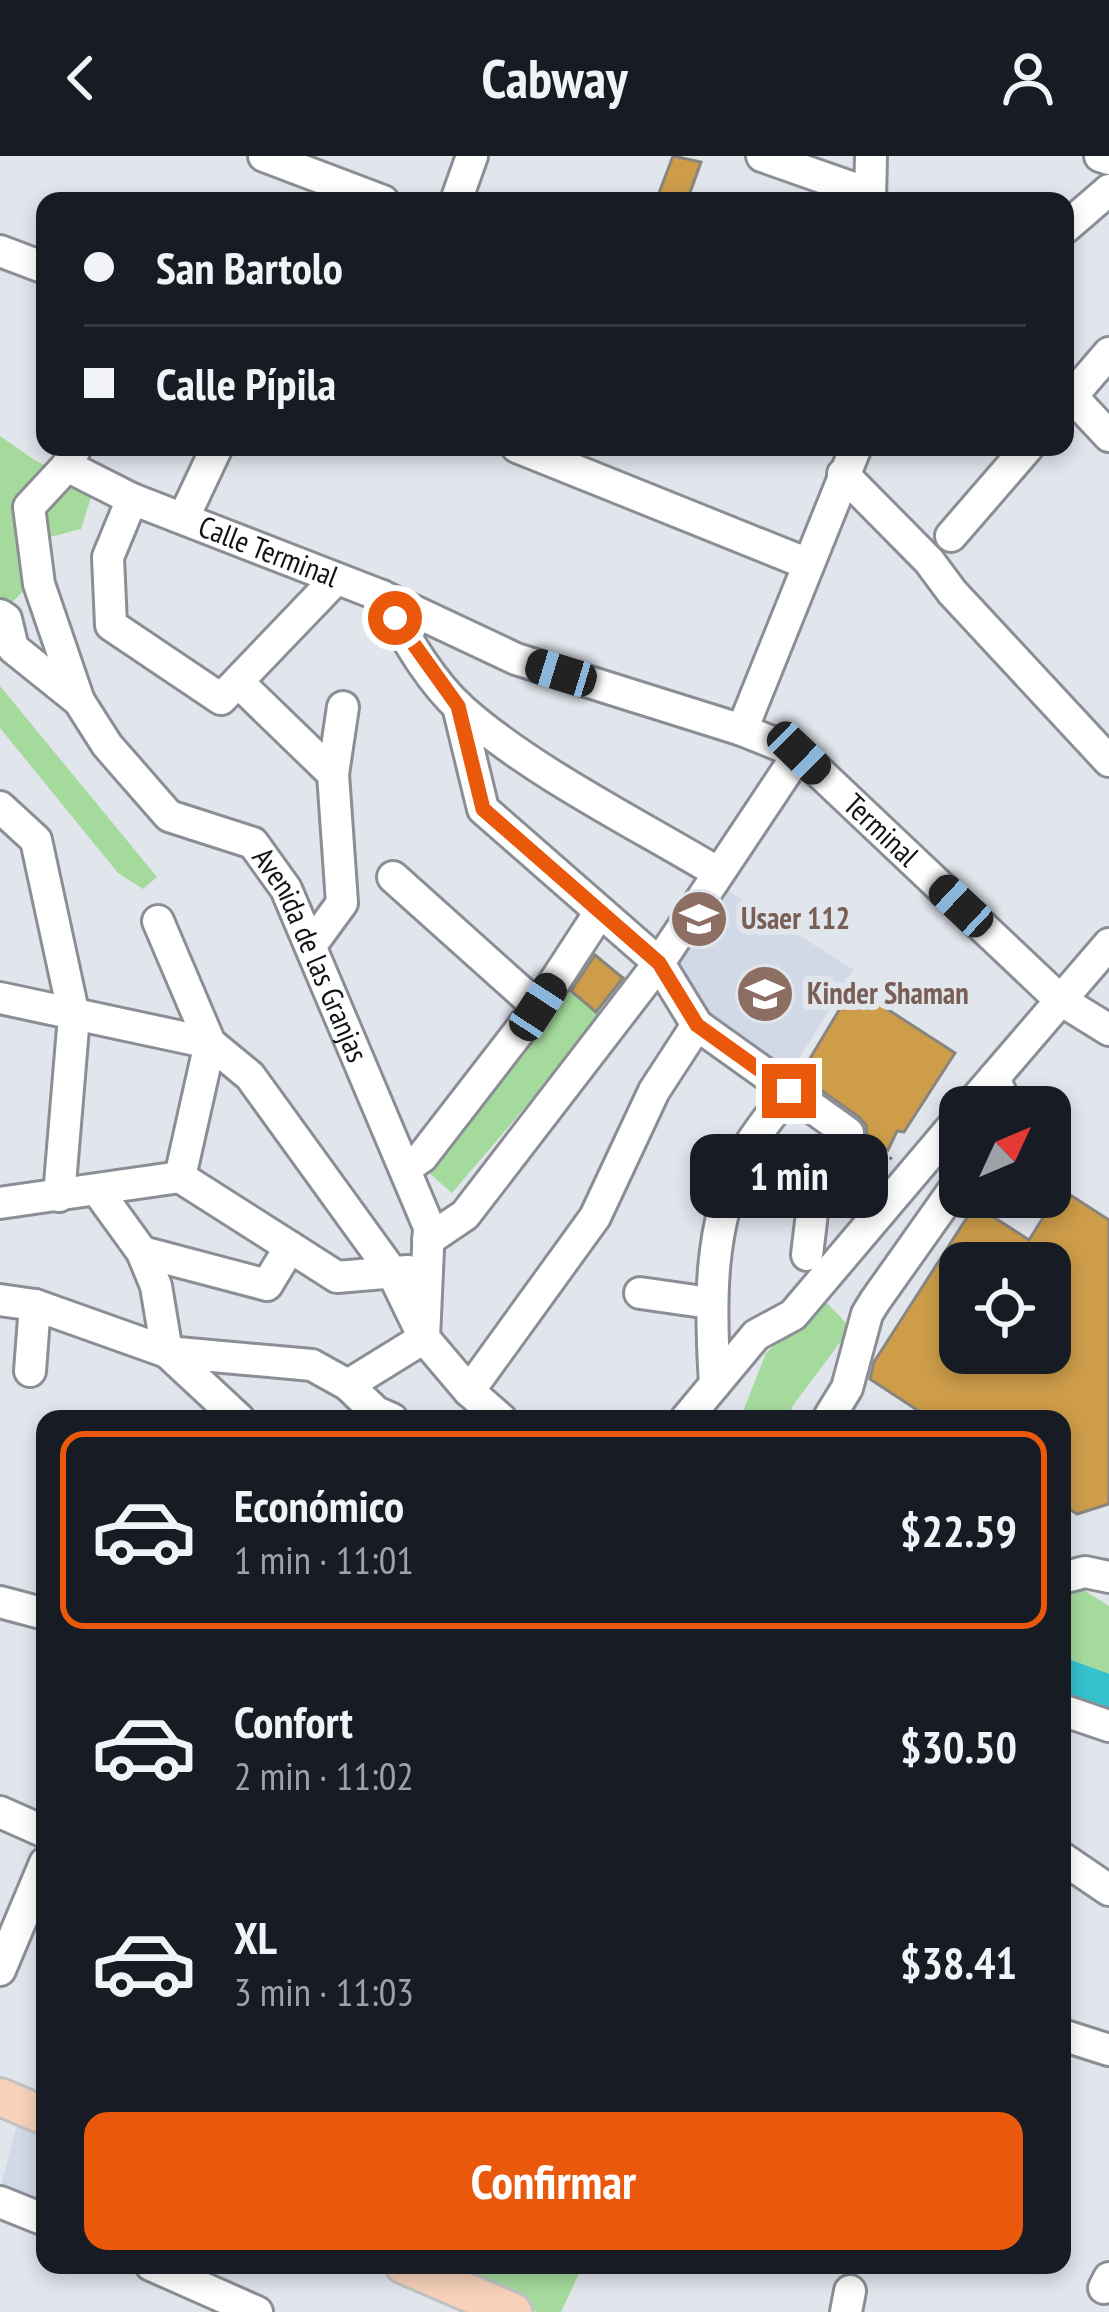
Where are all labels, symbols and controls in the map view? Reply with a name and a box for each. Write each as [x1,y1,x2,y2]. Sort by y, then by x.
text: Cabway [481,43,628,113]
icon: back [48,45,114,111]
icon: person [995,45,1061,111]
text: San Bartolo [156,238,343,296]
text: Calle Pípila [156,354,336,412]
street label: Calle Terminal [193,506,344,595]
route start [368,591,422,645]
car [521,645,601,701]
car [761,715,837,791]
street label: Terminal [836,784,928,874]
street label: Avenida de las Granjas [244,839,378,1068]
car [922,868,1000,944]
school or university icon: Usaer 112 [668,888,730,950]
place label: Usaer 112 [741,898,850,937]
school or university icon: Kinder Shaman [734,963,796,1025]
car [503,967,573,1047]
place label: Kinder Shaman [807,973,969,1012]
route end [762,1064,816,1118]
north arrow [939,1086,1071,1218]
map controls [939,1086,1071,1374]
callout: 1 min [690,1133,888,1217]
text: 1 min [750,1150,828,1201]
button: locate [939,1242,1071,1374]
icon: car [90,1476,198,1584]
text: Económico [234,1476,404,1534]
text: $22.59 [900,1501,1017,1559]
text: 1 min · 11:01 [234,1534,414,1585]
icon: car [90,1692,198,1800]
text: Confort [234,1692,353,1750]
text: $30.50 [900,1717,1017,1775]
text: 2 min · 11:02 [234,1750,414,1801]
icon: car [90,1908,198,2016]
text: XL [234,1908,277,1966]
text: $38.41 [900,1933,1017,1991]
text: 3 min · 11:03 [234,1966,414,2017]
button: Confirmar [84,2112,1023,2250]

